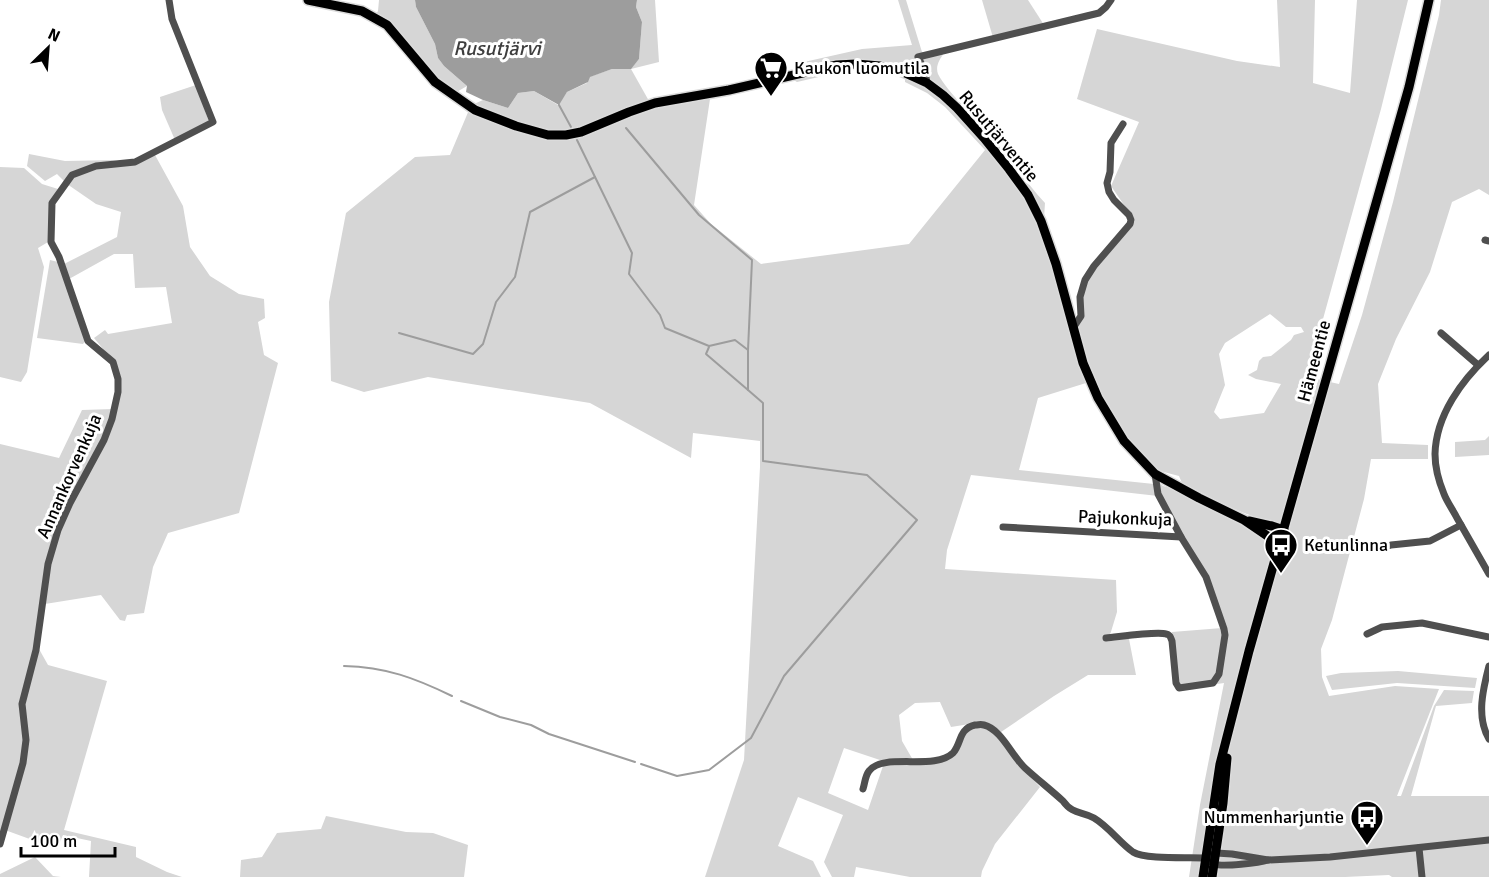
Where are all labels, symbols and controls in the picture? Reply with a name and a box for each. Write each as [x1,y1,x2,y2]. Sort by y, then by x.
north arrow [18,18,78,78]
text: N [45,24,63,47]
water label: Rusutjärvi [453,36,542,61]
supermarket icon: Kaukon luomutila [753,50,789,97]
place label: Kaukon luomutila [794,57,930,79]
street label: Rusutjärventie [954,86,1044,186]
street label: Hämeentie [1293,318,1335,404]
street label: Annankorvenkuja [32,410,106,542]
street label: Pajukonkuja [1077,505,1173,531]
bus stop icon: Ketunlinna [1263,527,1299,574]
place label: Ketunlinna [1304,534,1388,556]
bus stop icon: Nummenharjuntie [1349,799,1385,846]
place label: Nummenharjuntie [1204,806,1344,828]
scale bar [21,820,116,858]
text: 100 m [30,830,77,852]

